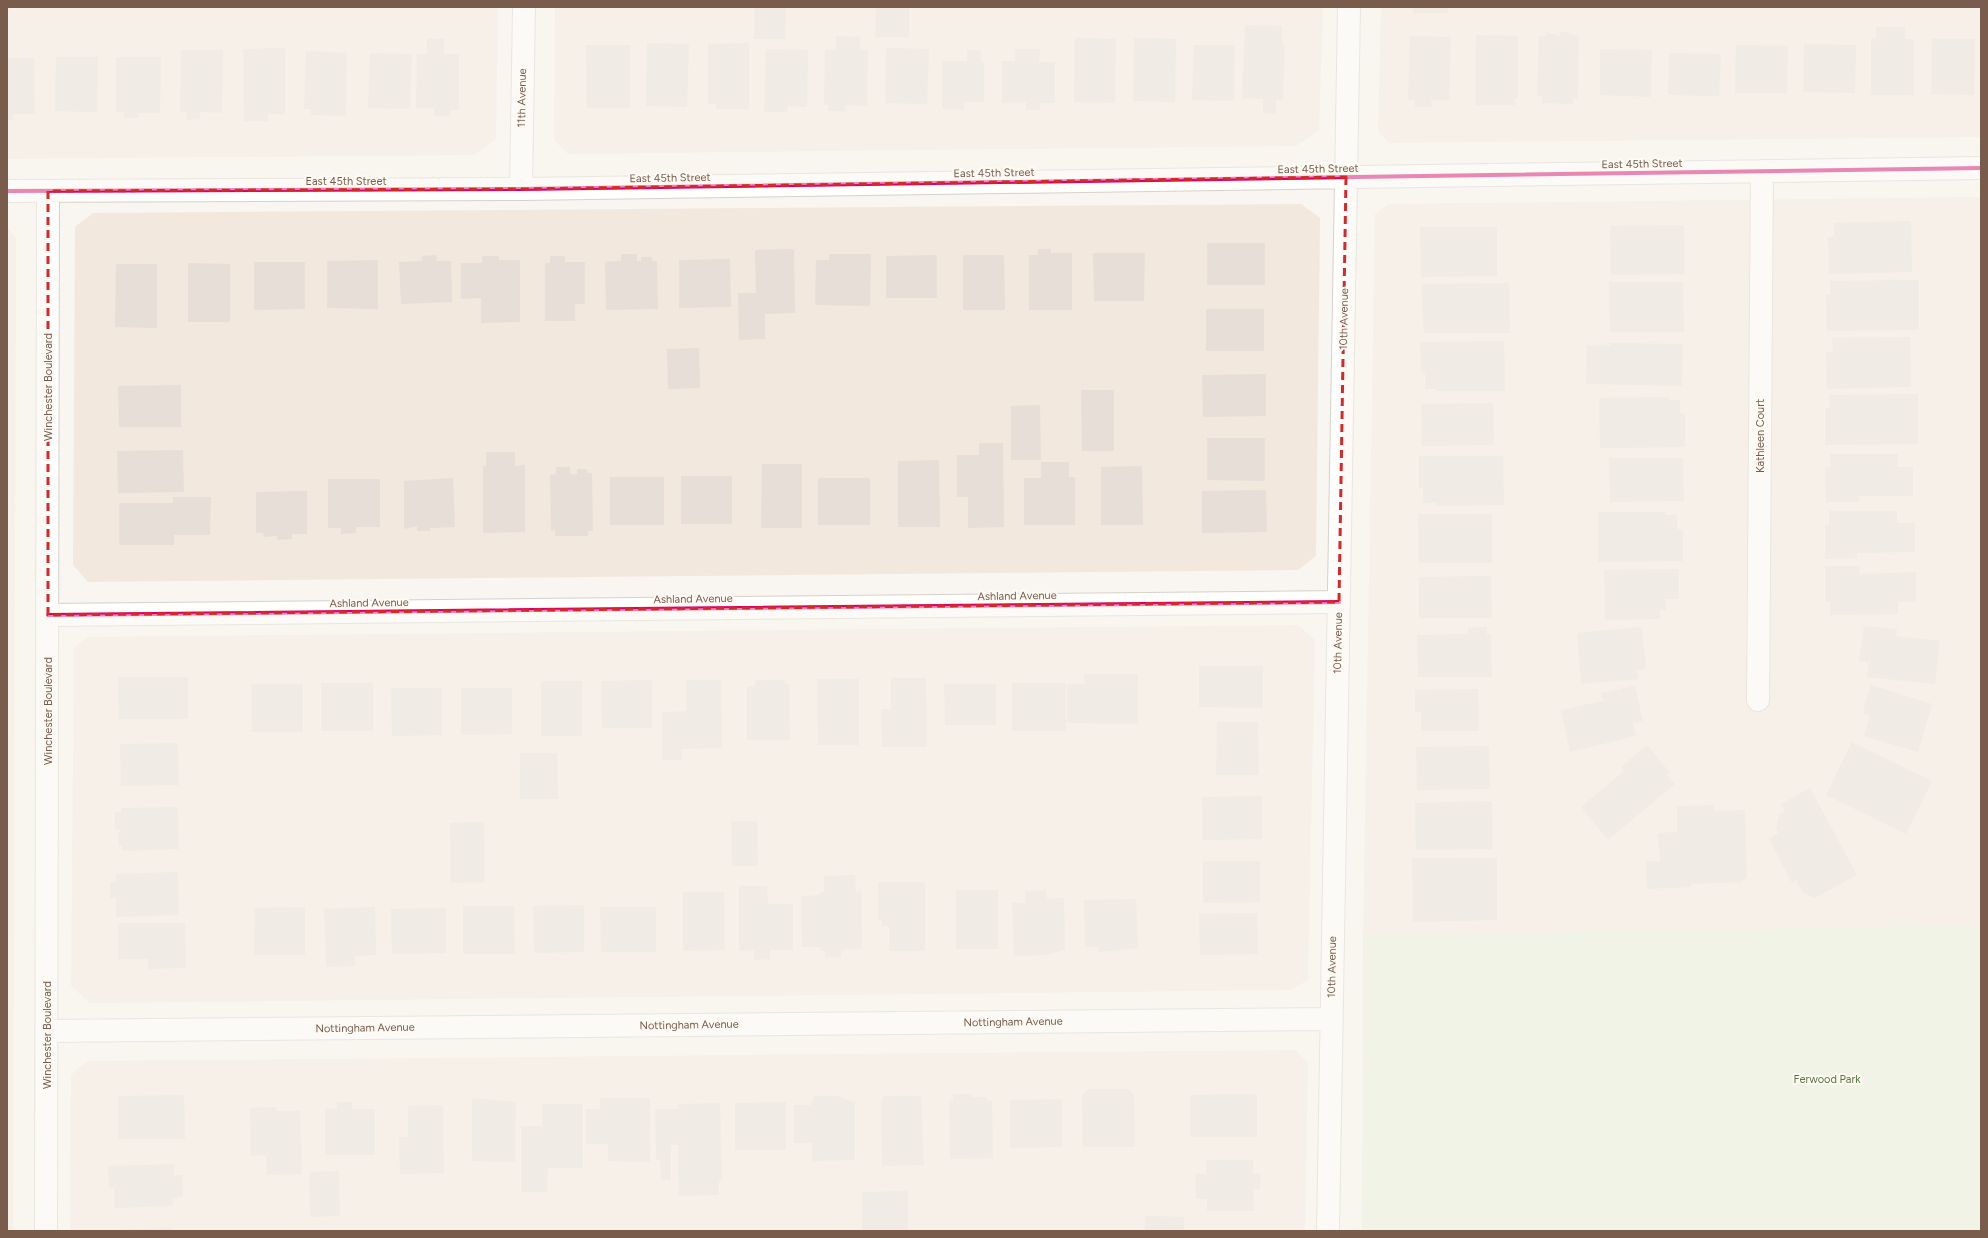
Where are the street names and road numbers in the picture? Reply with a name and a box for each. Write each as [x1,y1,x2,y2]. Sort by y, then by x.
street label: 11th Avenue [515,68,529,128]
street label: East 45th Street [1601,157,1683,171]
street label: East 45th Street [1277,162,1359,176]
street label: East 45th Street [953,166,1035,180]
street label: East 45th Street [629,171,711,185]
street label: East 45th Street [305,175,387,188]
street label: 10th Avenue [1337,288,1351,350]
street label: Winchester Boulevard [42,333,55,441]
street label: Kathleen Court [1754,399,1767,473]
street label: Ashland Avenue [977,589,1057,603]
street label: Ashland Avenue [653,592,733,606]
street label: Ashland Avenue [329,596,409,610]
street label: 10th Avenue [1331,612,1345,674]
street label: Winchester Boulevard [42,657,55,765]
street label: 10th Avenue [1325,936,1339,998]
street label: Winchester Boulevard [41,981,54,1089]
street label: Nottingham Avenue [963,1015,1063,1029]
street label: Nottingham Avenue [639,1018,739,1032]
street label: Nottingham Avenue [315,1021,415,1035]

